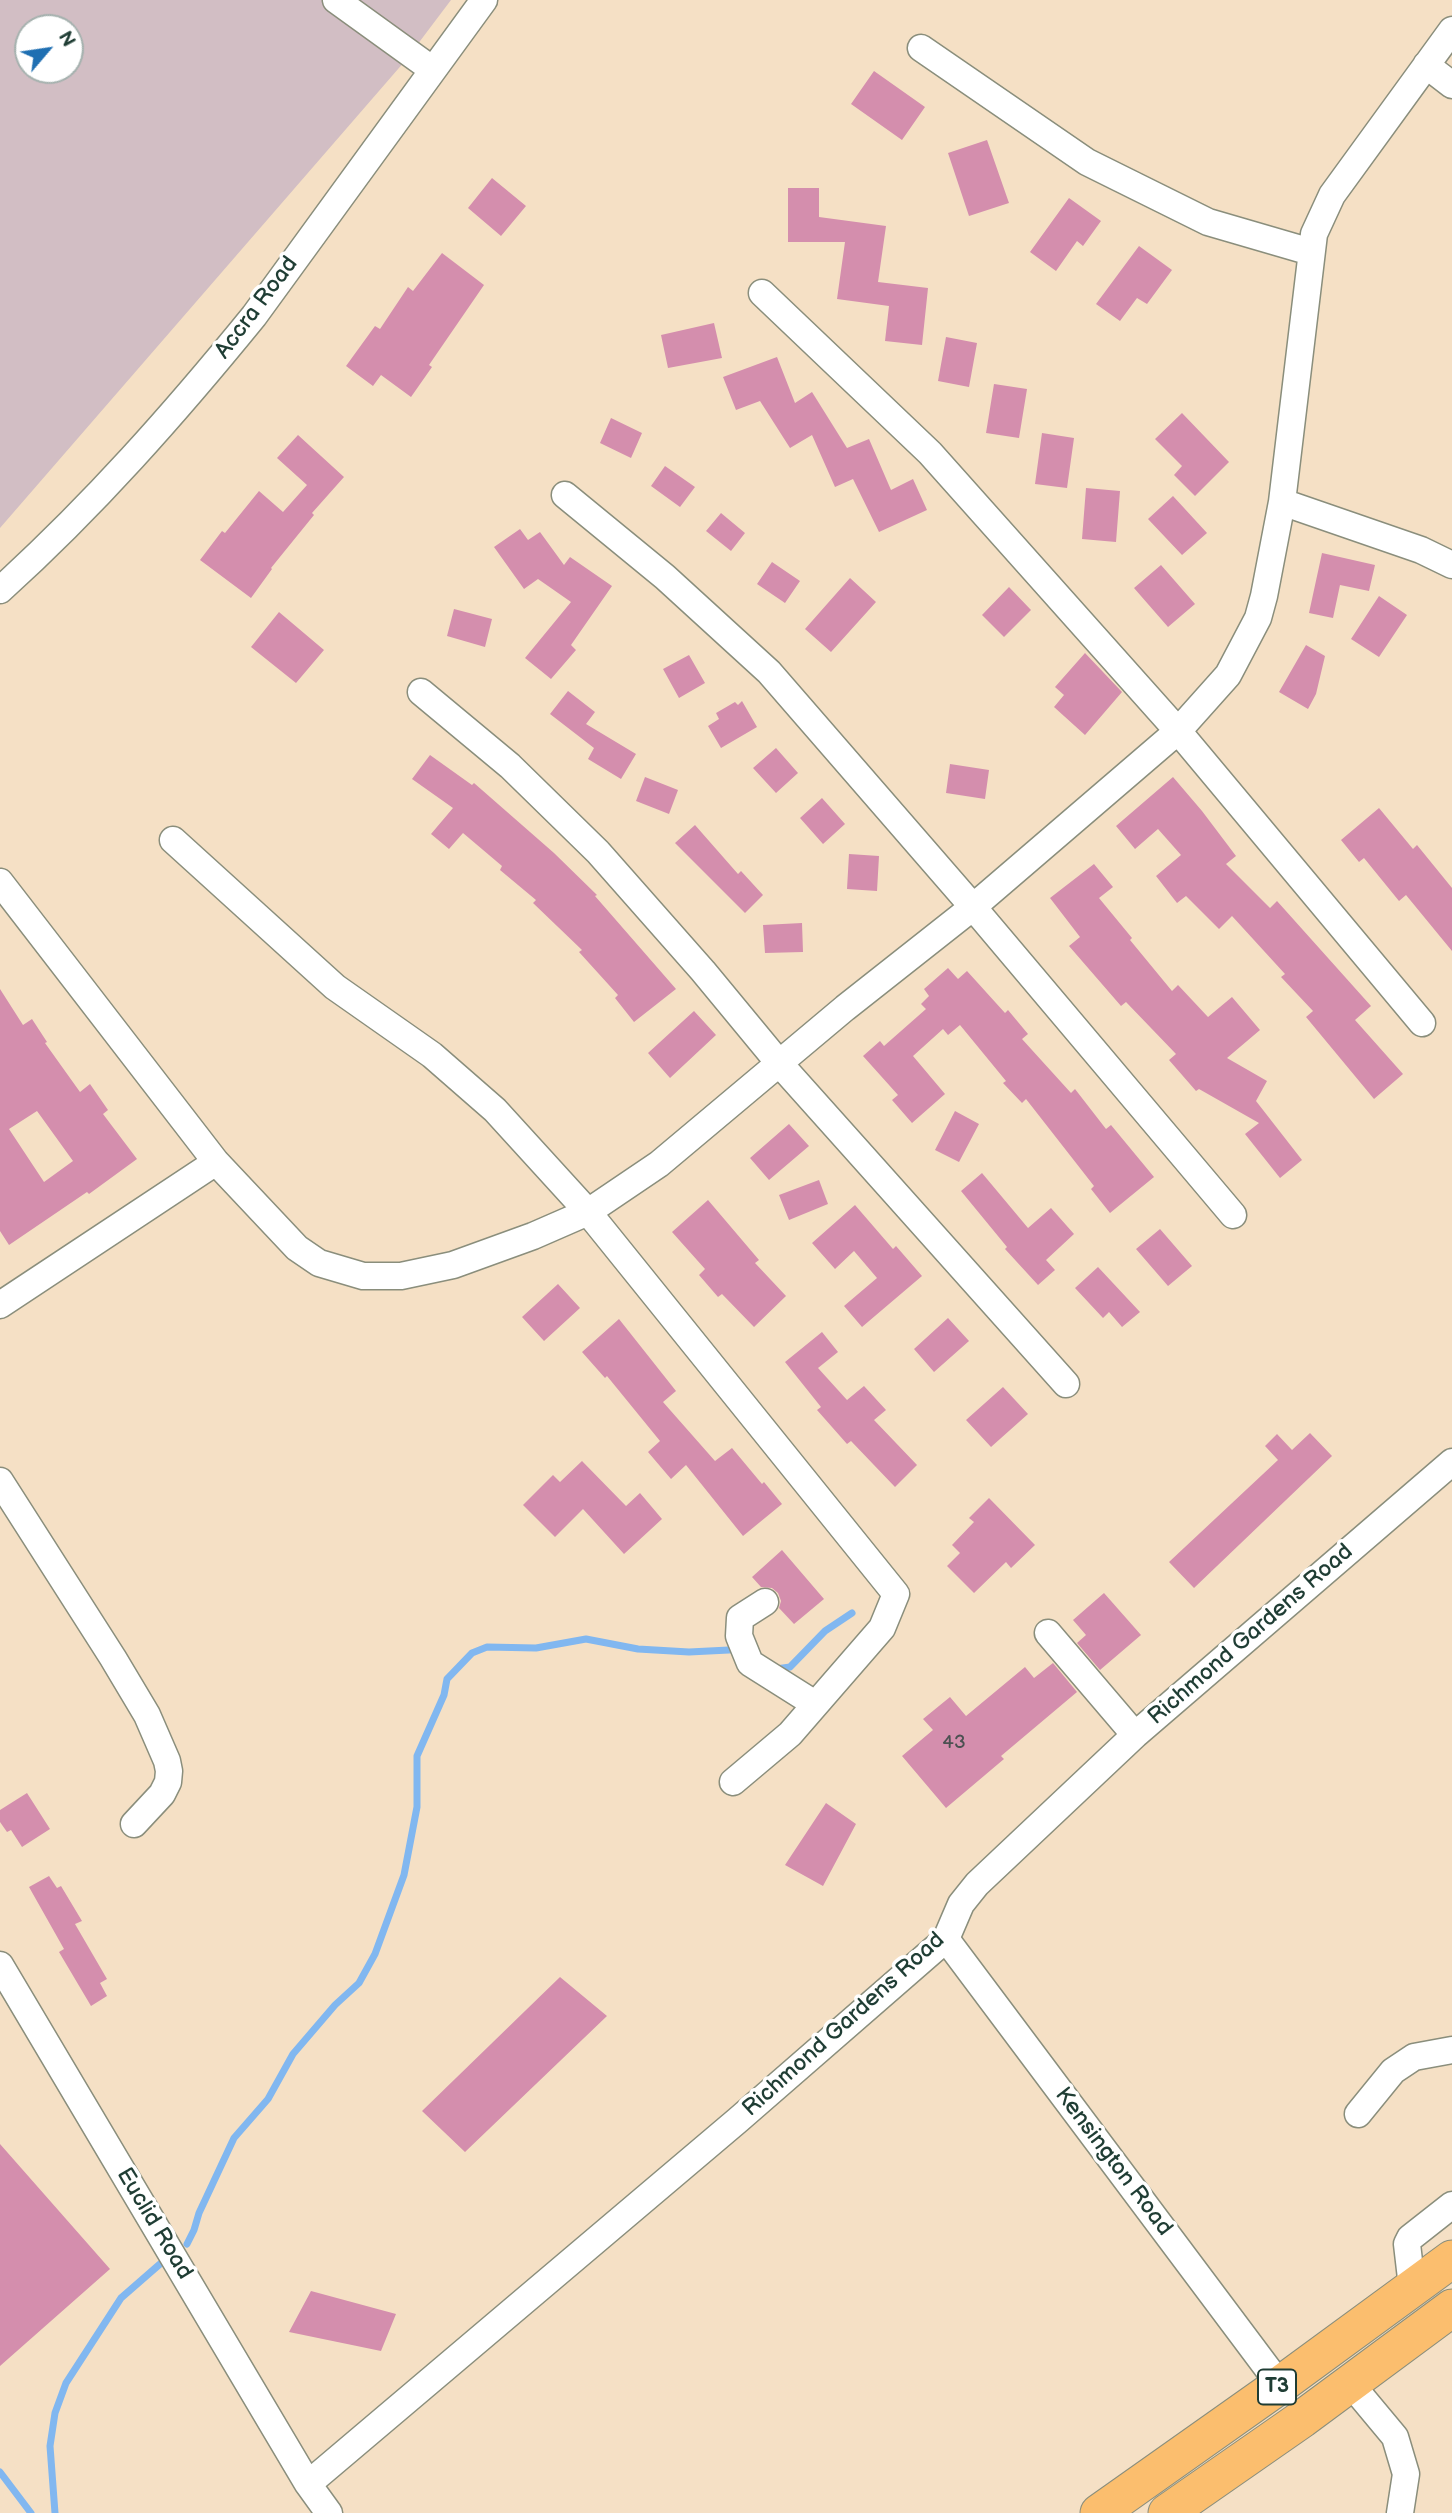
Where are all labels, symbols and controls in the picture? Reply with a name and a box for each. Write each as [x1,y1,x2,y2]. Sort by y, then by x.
north arrow [14,14,84,84]
text: N [53,28,80,51]
street label: Accra Road [210,251,304,365]
street label: Richmond Gardens Road [1143,1539,1359,1731]
house number: 43 [942,1732,966,1754]
street label: Richmond Gardens Road [737,1927,951,2123]
street label: Kensington Road [1048,2082,1178,2242]
street label: Euclid Road [110,2163,198,2285]
road number: T3 [1258,2370,1296,2404]

